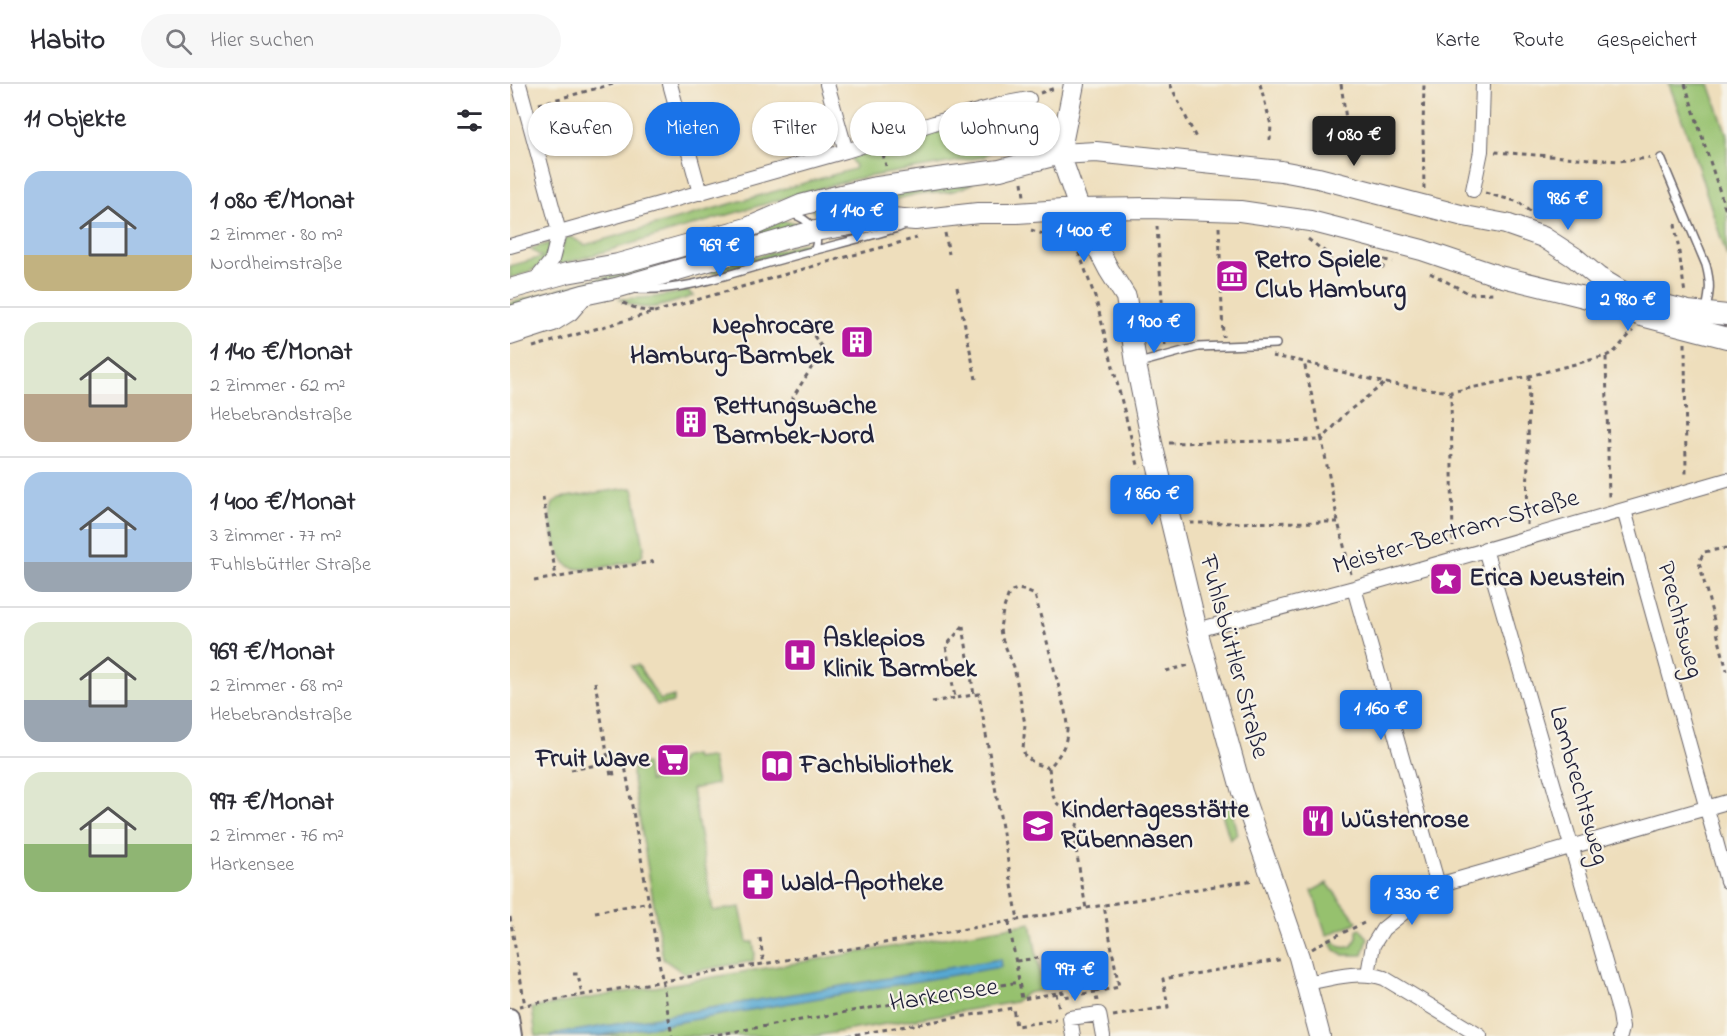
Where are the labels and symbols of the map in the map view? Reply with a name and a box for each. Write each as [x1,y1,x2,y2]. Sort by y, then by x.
pin: 1 080 € [1299,116,1409,167]
pin: 986 € [1526,180,1610,231]
pin: 1 140 € [802,192,912,243]
pin: 1 400 € [1029,212,1139,263]
pin: 969 € [678,227,762,278]
place label: Retro Spiele Club Hamburg [1255,242,1407,311]
museum icon: Retro Spiele Club Hamburg [1214,258,1250,294]
pin: 2 980 € [1573,281,1683,332]
pin: 1 900 € [1099,303,1209,354]
place label: Nephrocare Hamburg-Barmbek [630,308,835,377]
building icon: Nephrocare Hamburg-Barmbek [839,324,875,360]
place label: Rettungswache Barmbek-Nord [713,388,878,456]
building icon: Rettungswache Barmbek-Nord [673,404,709,440]
pin: 1 860 € [1097,475,1207,526]
street label: Meister-Bertram-Straße [1329,480,1584,586]
street label: Fuhlsbüttler Straße [1187,550,1279,763]
street label: Prechtsweg [1645,557,1713,683]
place label: Erica Neustein [1469,560,1625,598]
place icon: Erica Neustein [1428,561,1464,597]
place label: Asklepios Klinik Barmbek [823,621,977,689]
hospital icon: Asklepios Klinik Barmbek [782,637,818,673]
pin: 1 160 € [1326,690,1436,741]
street label: Lambrechtsweg [1537,702,1619,870]
place label: Fruit Wave [534,741,651,779]
supermarket icon: Fruit Wave [655,742,691,778]
place label: Fachbibliothek [798,747,953,785]
library icon: Fachbibliothek [759,748,795,784]
place label: Kindertagesstätte Rübennasen [1061,792,1250,860]
place label: Wüstenrose [1341,802,1470,840]
restaurant icon: Wüstenrose [1300,803,1336,839]
school or university icon: Kindertagesstätte Rübennasen [1020,808,1056,844]
place label: Wald-Apotheke [781,865,945,903]
pharmacy icon: Wald-Apotheke [740,866,776,902]
pin: 1 330 € [1357,875,1467,926]
pin: 997 € [1033,951,1117,1002]
street label: Harkensee [887,969,1001,1023]

